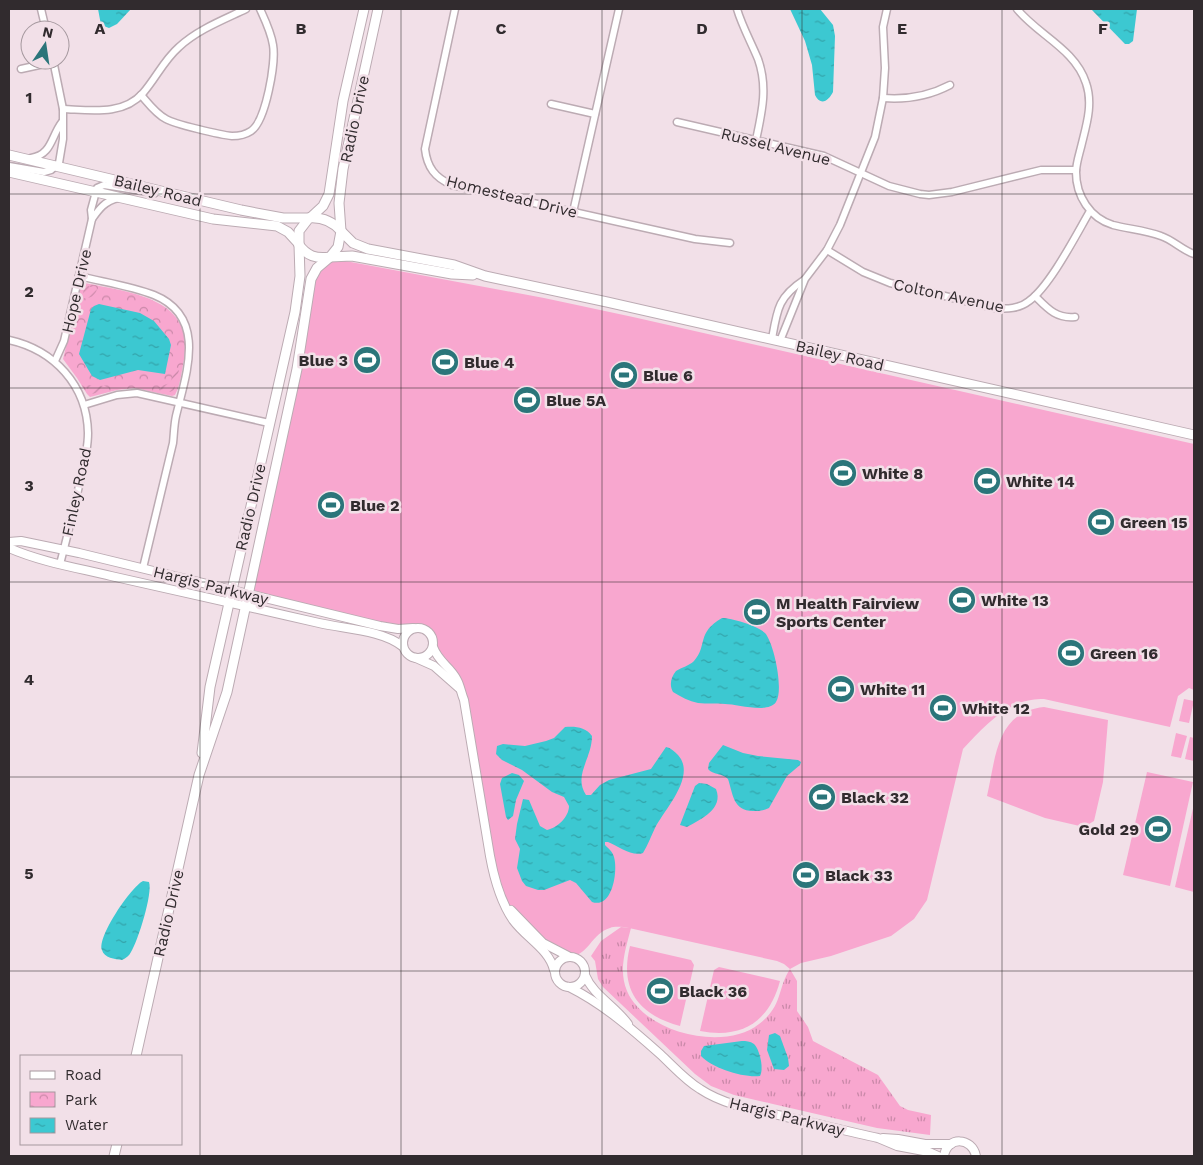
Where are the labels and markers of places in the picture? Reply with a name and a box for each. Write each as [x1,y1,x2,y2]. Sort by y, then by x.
sports icon: Blue 3 [352,345,382,375]
sports icon: Blue 4 [430,347,460,377]
place label: Blue 3 [299,351,348,370]
place label: Blue 4 [464,353,514,372]
sports icon: Blue 6 [609,360,639,390]
place label: Blue 6 [643,366,693,385]
sports icon: Blue 5A [512,385,542,415]
place label: Blue 5A [546,391,606,410]
sports icon: White 8 [828,458,858,488]
place label: White 8 [862,464,923,483]
sports icon: White 14 [972,466,1002,496]
place label: White 14 [1006,472,1074,491]
sports icon: Blue 2 [316,490,346,520]
place label: Blue 2 [350,496,399,515]
sports icon: Green 15 [1086,507,1116,537]
place label: Green 15 [1120,513,1187,532]
sports icon: White 13 [947,585,977,615]
place label: White 13 [981,591,1049,610]
place label: M Health Fairview Sports Center [776,594,920,631]
sports icon: M Health Fairview Sports Center [742,597,772,627]
sports icon: Green 16 [1056,638,1086,668]
place label: Green 16 [1090,644,1158,663]
sports icon: White 11 [826,674,856,704]
place label: White 11 [860,680,925,699]
sports icon: White 12 [928,693,958,723]
place label: White 12 [962,699,1030,718]
sports icon: Black 32 [807,782,837,812]
place label: Black 32 [841,788,909,807]
sports icon: Gold 29 [1143,814,1173,844]
place label: Gold 29 [1079,820,1139,839]
sports icon: Black 33 [791,860,821,890]
place label: Black 33 [825,866,893,885]
sports icon: Black 36 [645,976,675,1006]
place label: Black 36 [679,982,747,1001]

